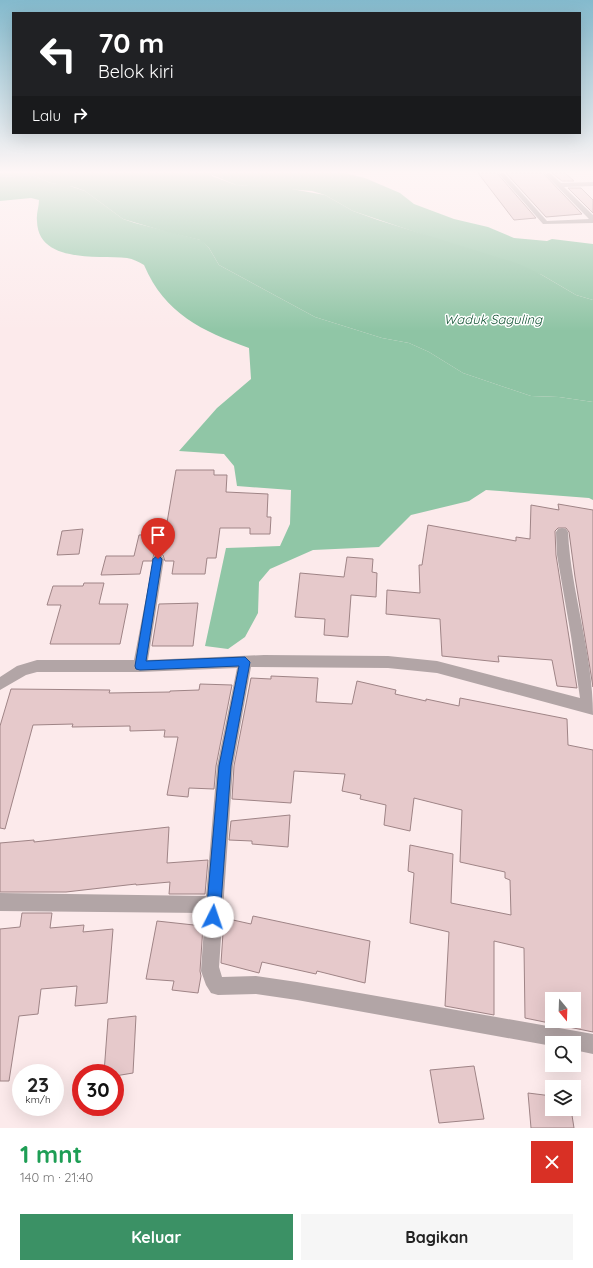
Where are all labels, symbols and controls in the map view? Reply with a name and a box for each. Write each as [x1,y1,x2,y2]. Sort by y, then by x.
text: 70 m [98,25,164,60]
icon: left [32,28,84,80]
text: Belok kiri [98,60,174,83]
icon: right [69,104,91,126]
text: Lalu [32,106,61,125]
water label: Waduk Saguling [444,311,543,327]
pin [141,518,175,559]
icon: arrive [147,524,169,546]
position arrow [192,896,234,938]
north arrow [545,992,581,1028]
map controls [545,992,581,1116]
button: search [545,1036,581,1072]
speed limit sign: 30 [72,1064,124,1116]
text: 23 [27,1072,49,1097]
button: layers [545,1080,581,1116]
text: km/h [25,1093,51,1106]
text: 1 mnt [20,1139,82,1169]
button: close [531,1141,573,1183]
text: 140 m · 21:40 [20,1169,93,1185]
button: Keluar [20,1214,293,1260]
button: Bagikan [301,1214,573,1260]

